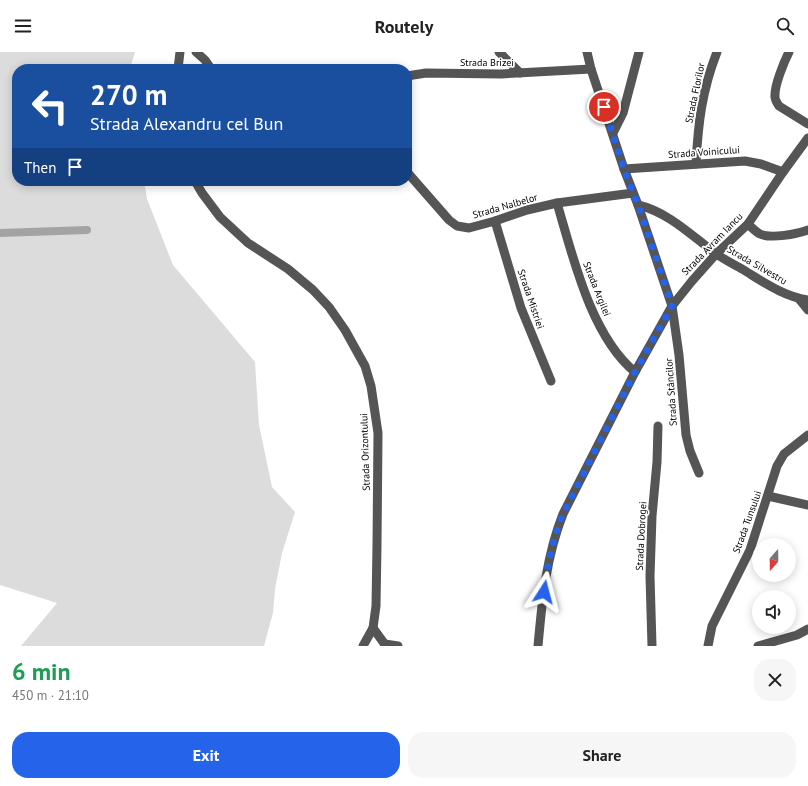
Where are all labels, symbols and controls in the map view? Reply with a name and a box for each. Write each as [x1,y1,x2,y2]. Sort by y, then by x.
icon: menu [12,15,34,37]
text: Routely [375,15,433,38]
icon: search [774,15,796,37]
street label: Strada Brizei [460,56,514,69]
street label: Strada Florilor [682,61,708,124]
text: 270 m [90,76,167,113]
icon: left [24,80,76,132]
pin [587,90,621,124]
icon: arrive [593,96,615,118]
text: Strada Alexandru cel Bun [90,112,283,135]
street label: Strada Voinicului [668,143,740,161]
icon: arrive [64,156,86,178]
text: Then [24,158,56,177]
street label: Strada Nalbelor [471,190,539,221]
street label: Strada Avram Iancu [679,210,745,278]
street label: Strada Silvestru [725,243,789,287]
street label: Strada Argilei [580,260,614,318]
street label: Strada Mistriei [515,268,547,330]
street label: Strada Stâncilor [662,357,680,426]
street label: Strada Orizontului [357,413,373,491]
street label: Strada Tunsului [730,489,764,555]
street label: Strada Dobrogei [633,501,649,571]
north arrow [752,538,796,582]
map controls [752,538,796,634]
position arrow [523,571,565,613]
button: sound [752,590,796,634]
text: 6 min [12,656,71,687]
button: close [754,659,796,701]
text: 450 m · 21:10 [12,687,89,704]
button: Exit [12,732,400,778]
button: Share [408,732,796,778]

